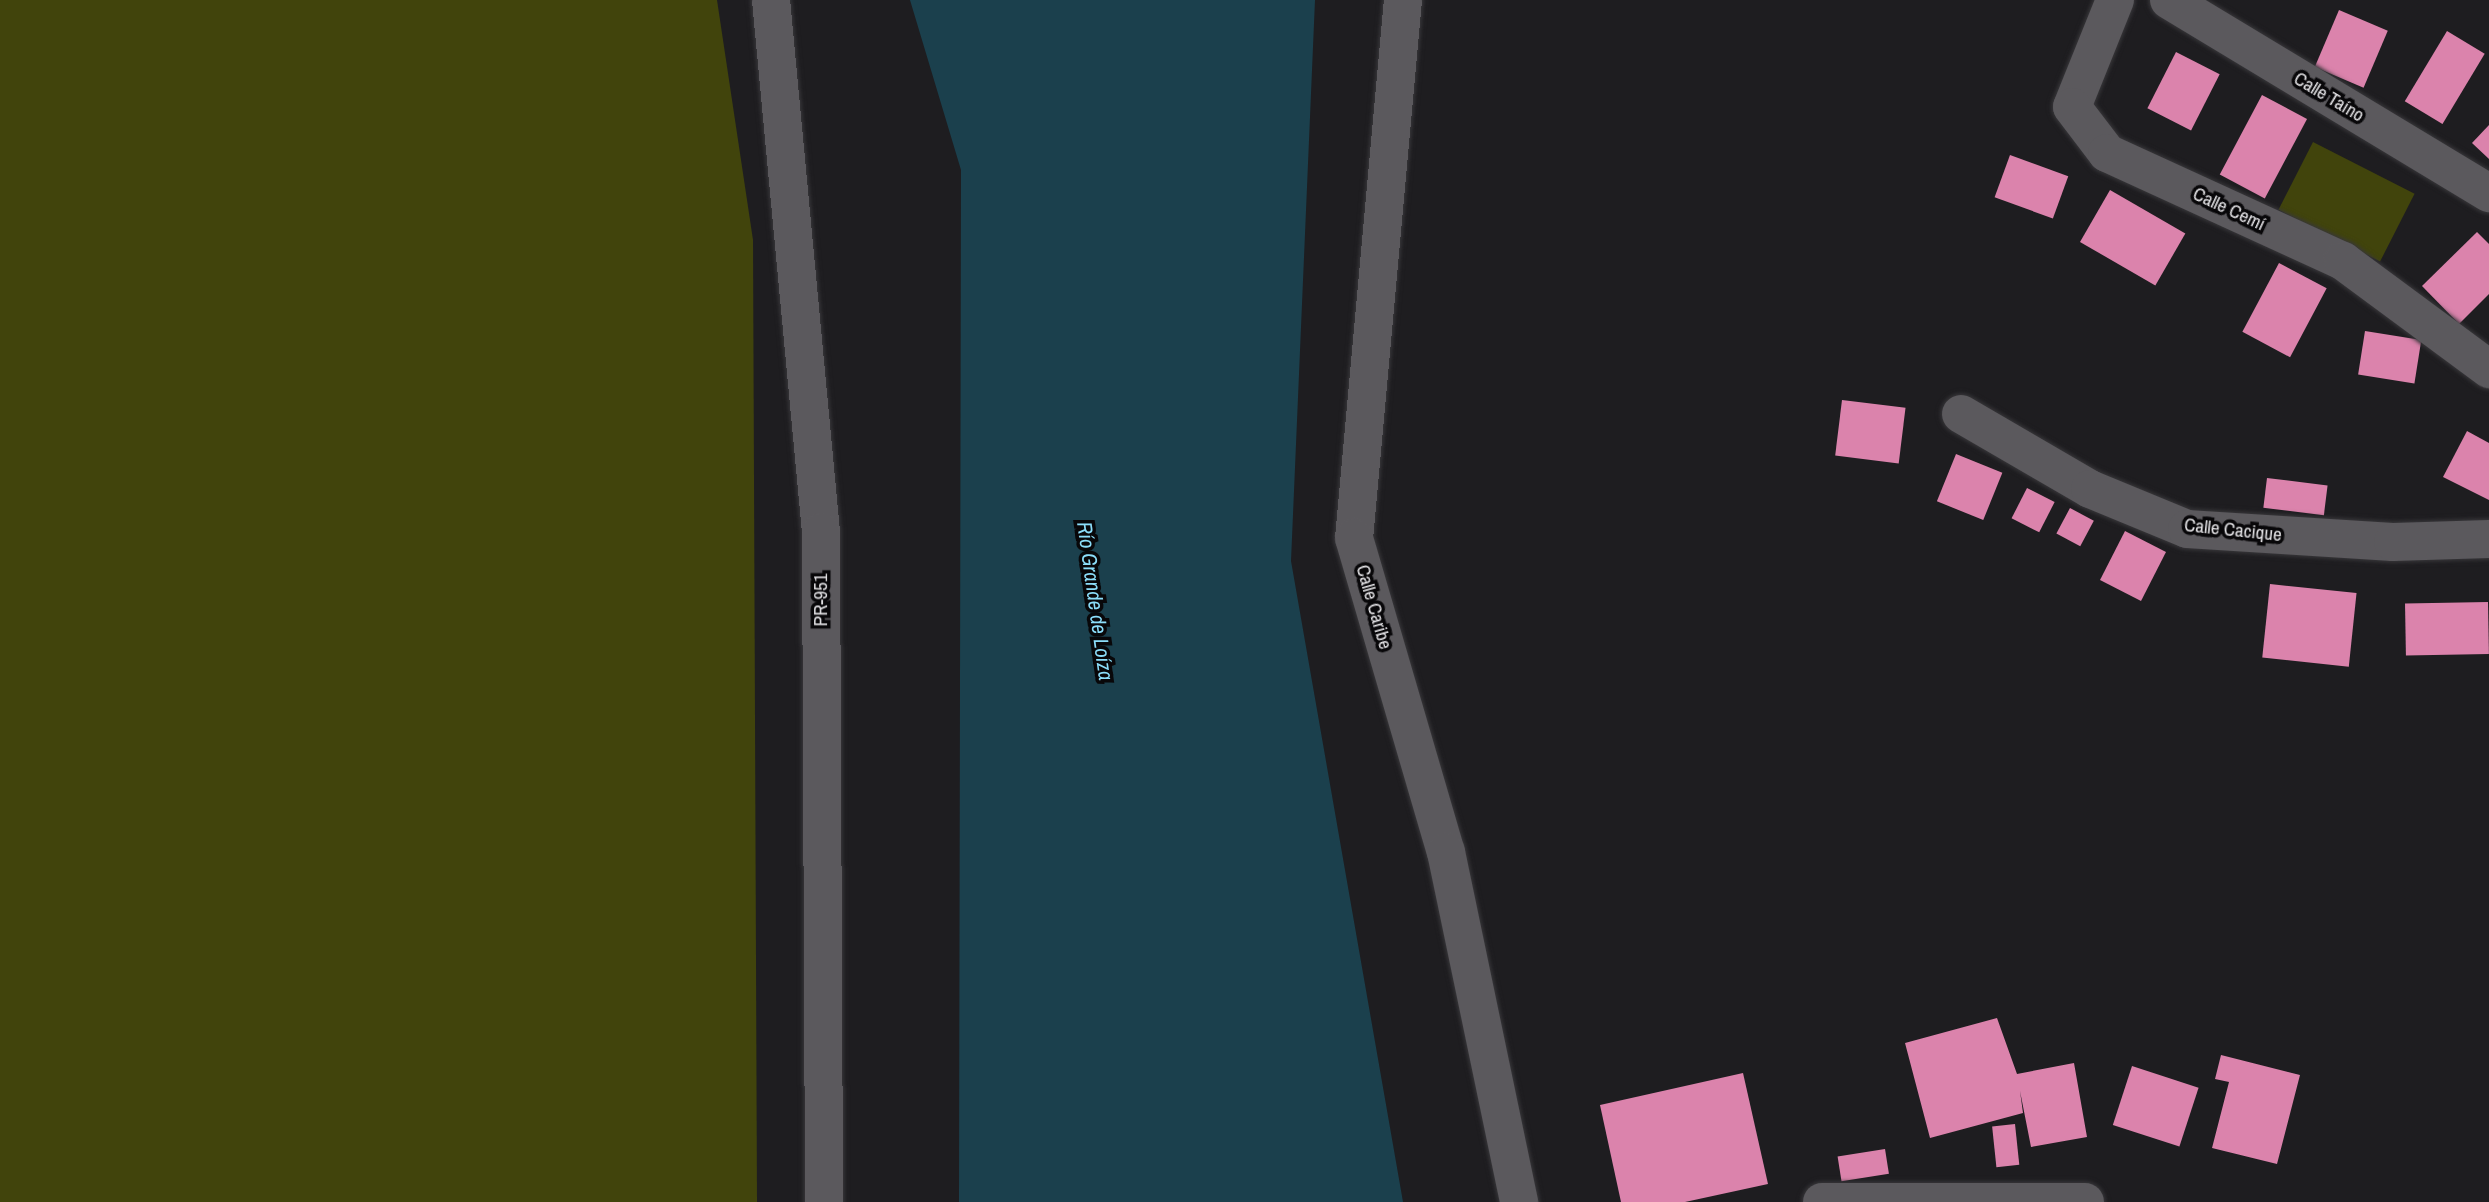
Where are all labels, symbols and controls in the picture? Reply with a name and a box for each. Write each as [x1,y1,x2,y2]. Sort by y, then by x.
street label: Calle Taíno [2290,67,2368,127]
street label: Calle Cemí [2189,182,2269,236]
street label: Calle Cacique [2183,514,2283,546]
water label: Río Grande de Loíza [1071,520,1119,682]
street label: Calle Caribe [1351,562,1397,652]
street label: PR-951 [810,574,832,626]

